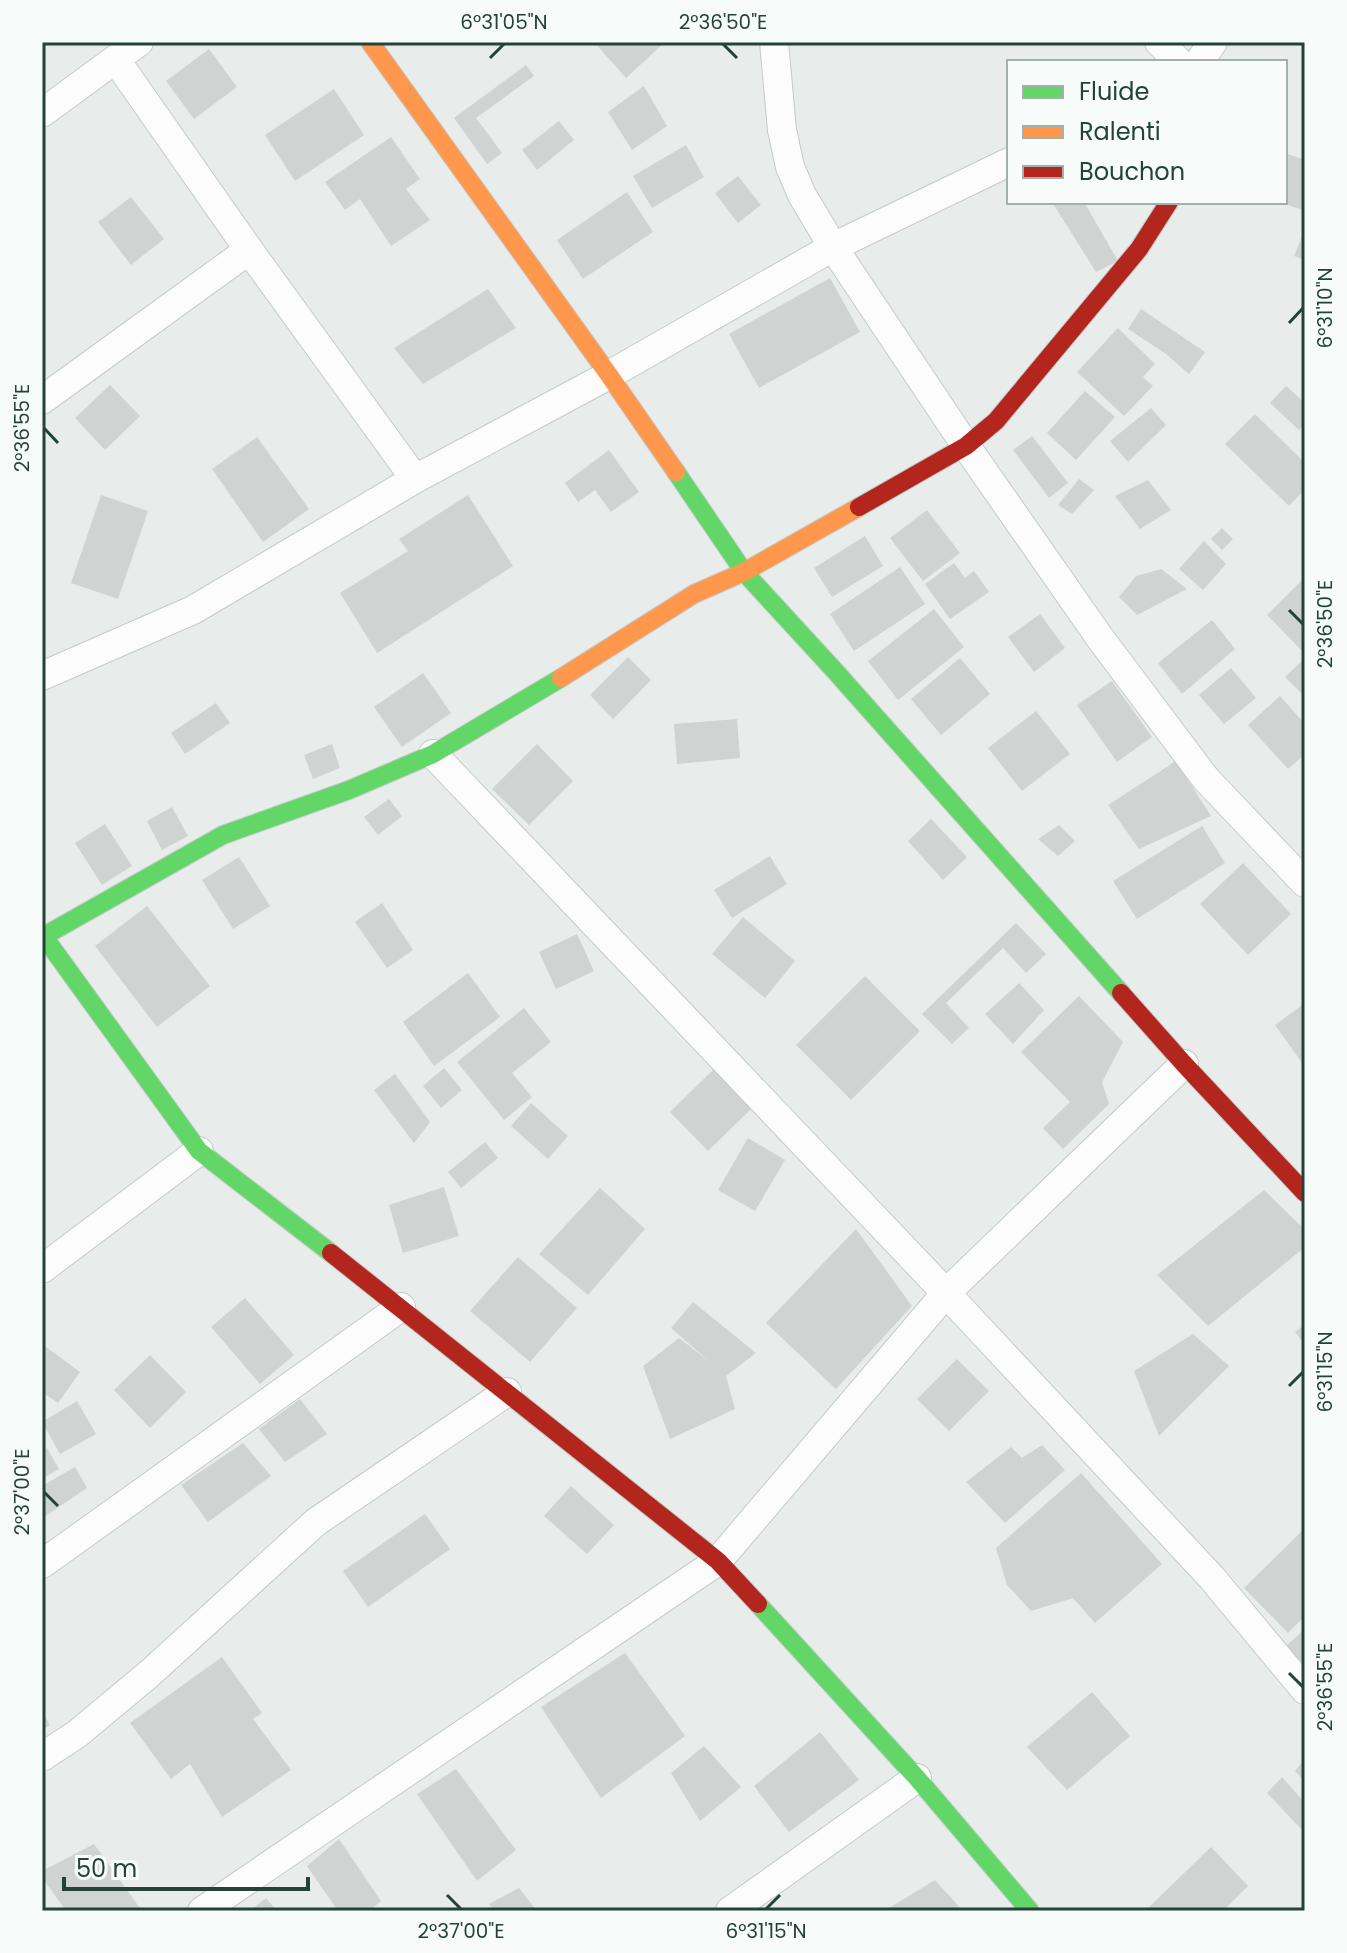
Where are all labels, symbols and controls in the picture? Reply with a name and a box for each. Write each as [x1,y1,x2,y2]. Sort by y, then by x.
text: 6°31'05"N [460,8,548,36]
text: 2°36'50"E [679,8,767,36]
legend [1007,60,1287,204]
text: Fluide [1079,75,1149,108]
text: Ralenti [1079,115,1161,148]
text: Bouchon [1079,155,1185,188]
text: 6°31'10"N [1311,267,1339,349]
text: 2°36'55"E [8,384,36,472]
text: 2°36'50"E [1311,580,1339,668]
text: 6°31'15"N [1311,1331,1339,1413]
text: 2°37'00"E [8,1449,36,1535]
text: 2°36'55"E [1311,1643,1339,1731]
scale bar [64,1841,308,1891]
text: 50 m [76,1852,137,1885]
text: 2°37'00"E [418,1917,504,1945]
text: 6°31'15"N [725,1917,807,1945]

